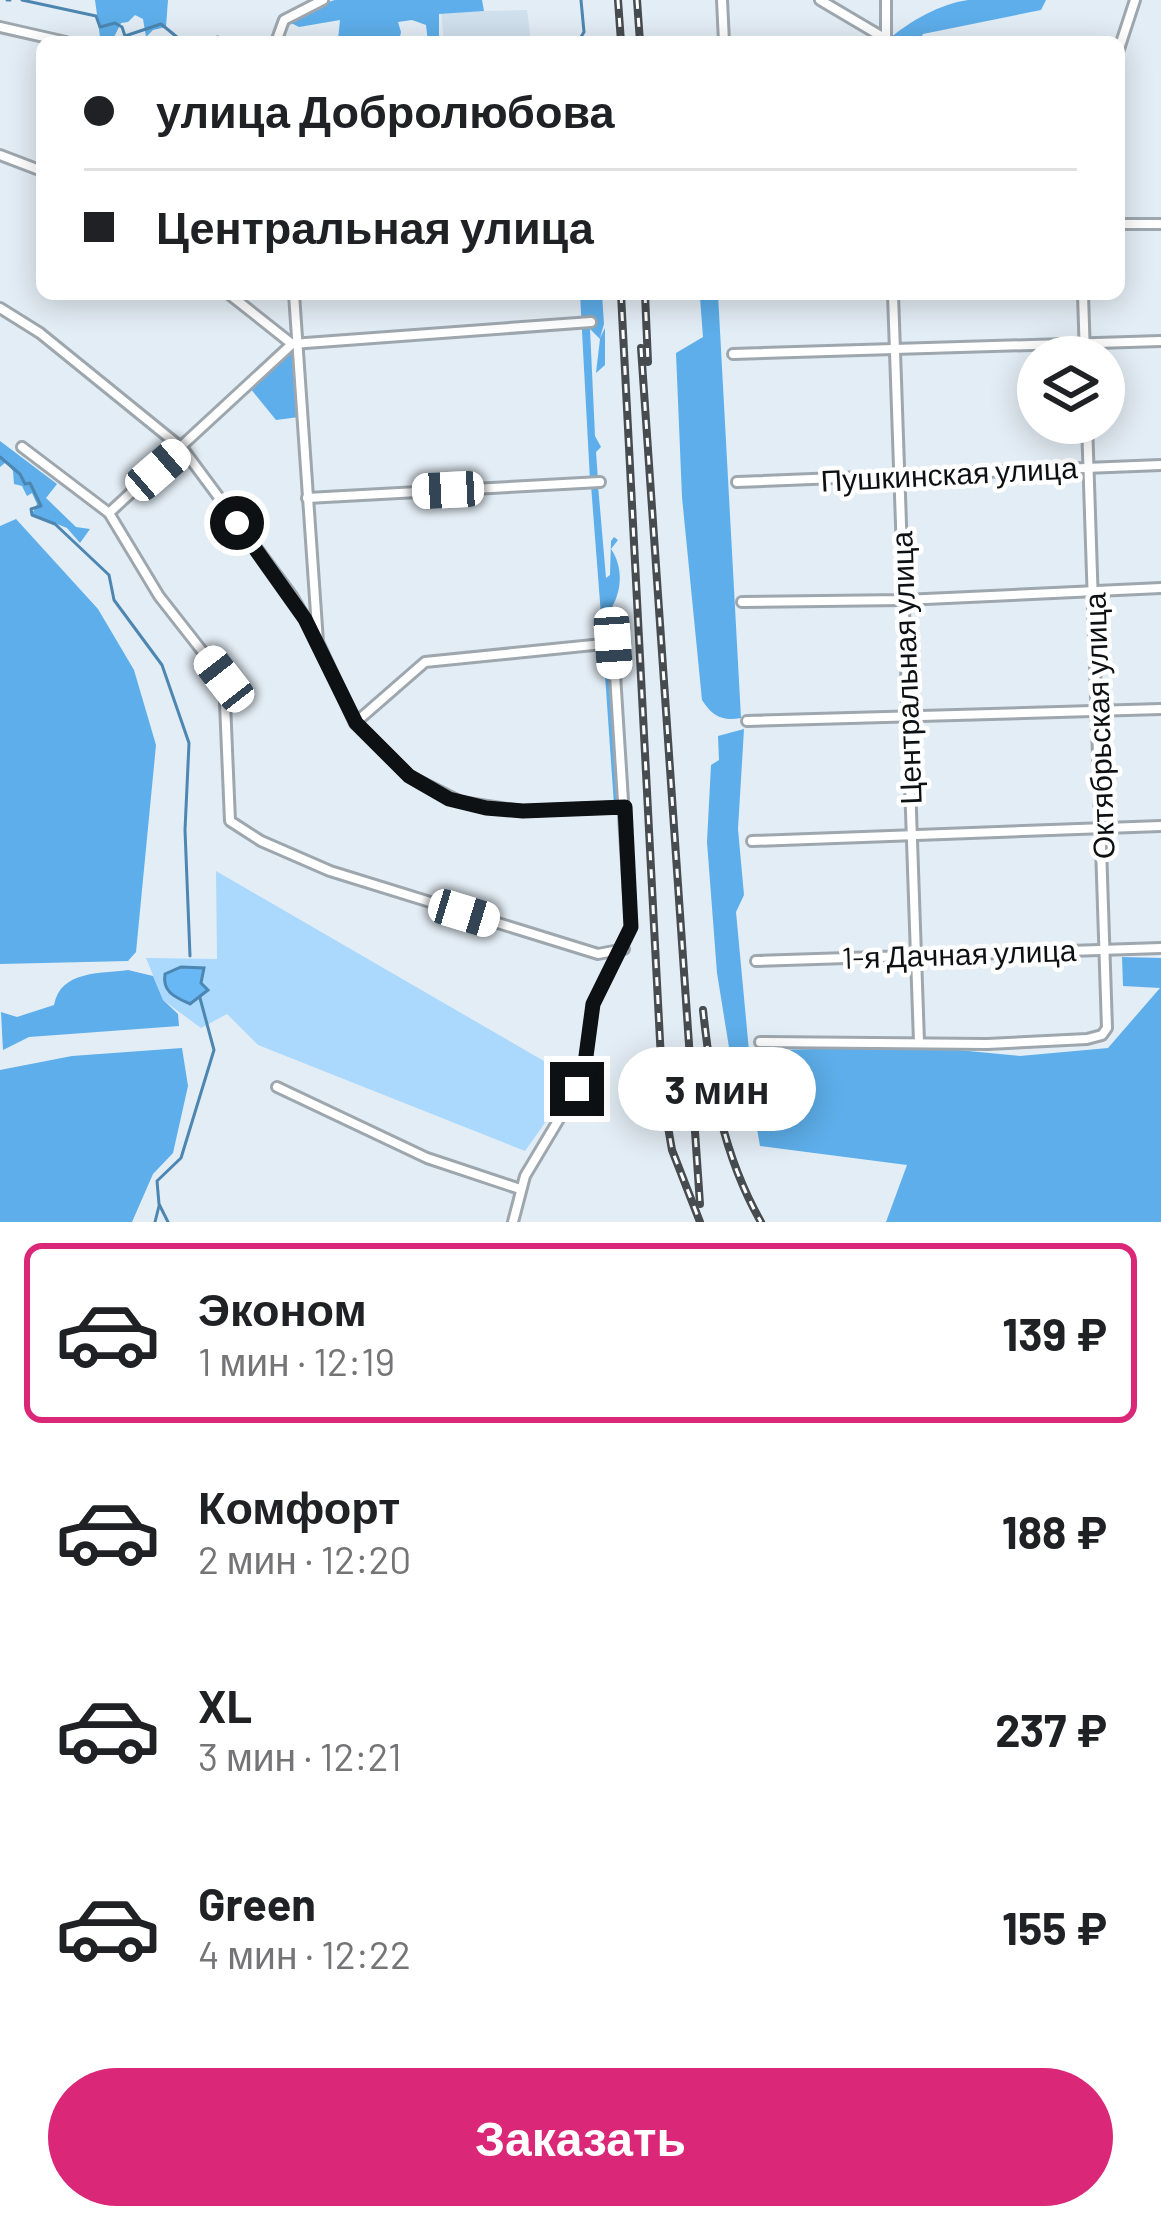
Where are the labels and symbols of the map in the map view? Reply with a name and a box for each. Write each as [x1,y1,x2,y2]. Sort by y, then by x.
car [119,433,197,507]
street label: Пушкинская улица [820,448,1079,498]
car [411,470,485,510]
route start [210,496,264,550]
street label: Центральная улица [882,530,928,805]
street label: Октябрьская улица [1075,592,1121,860]
car [593,606,633,680]
car [188,640,260,718]
car [424,885,504,941]
street label: 1-я Дачная улица [841,931,1077,975]
callout: 3 мин [619,1047,817,1131]
route end [550,1062,604,1116]

